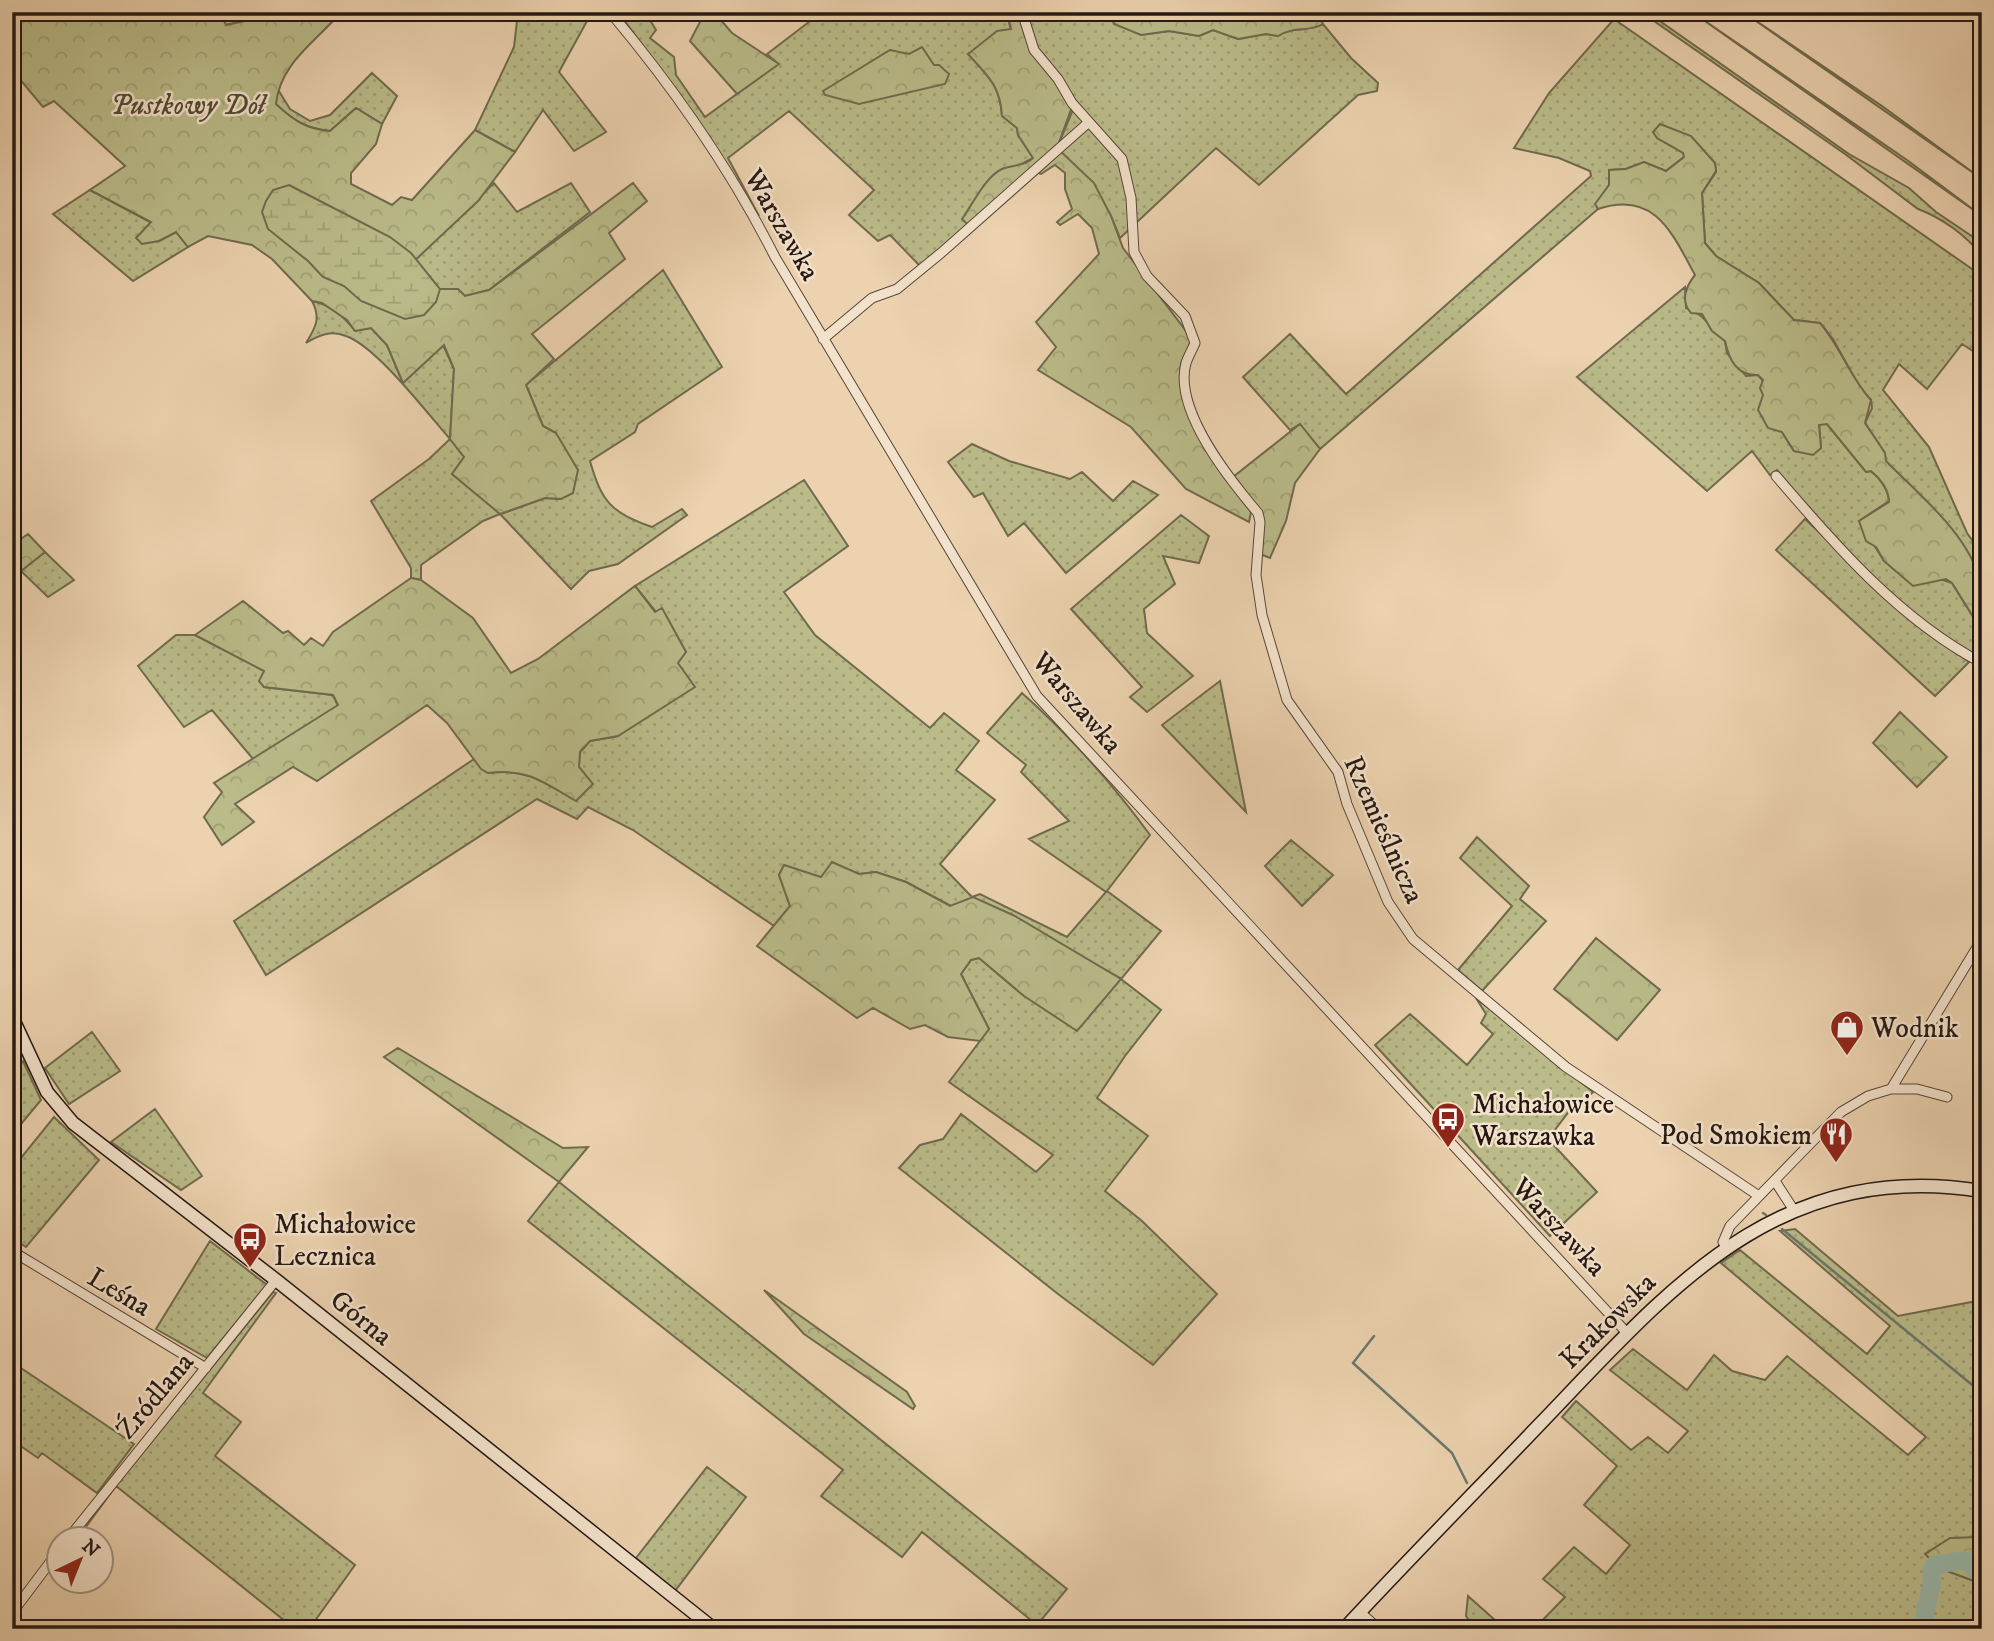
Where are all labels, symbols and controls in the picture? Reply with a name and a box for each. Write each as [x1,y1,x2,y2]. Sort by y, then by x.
park label: Pustkowy Dół [111,88,268,123]
street label: Warszawka [735,162,828,287]
street label: Warszawka [1023,644,1130,761]
street label: Rzemieślnicza [1336,750,1432,909]
shop icon: Wodnik [1828,1008,1866,1057]
place label: Wodnik [1870,1011,1959,1046]
place label: Michałowice Warszawka [1471,1087,1614,1154]
bus stop icon: Michałowice Warszawka [1429,1100,1467,1149]
restaurant icon: Pod Smokiem [1817,1115,1855,1164]
place label: Pod Smokiem [1660,1118,1812,1153]
street label: Warszawka [1504,1169,1614,1284]
place label: Michałowice Lecznica [274,1207,416,1274]
bus stop icon: Michałowice Lecznica [231,1220,269,1269]
street label: Leśna [81,1260,157,1325]
street label: Krakowska [1552,1265,1664,1377]
street label: Górna [323,1283,399,1354]
street label: Źródlana [108,1345,202,1447]
north arrow [46,1526,116,1596]
text: N [77,1535,104,1563]

